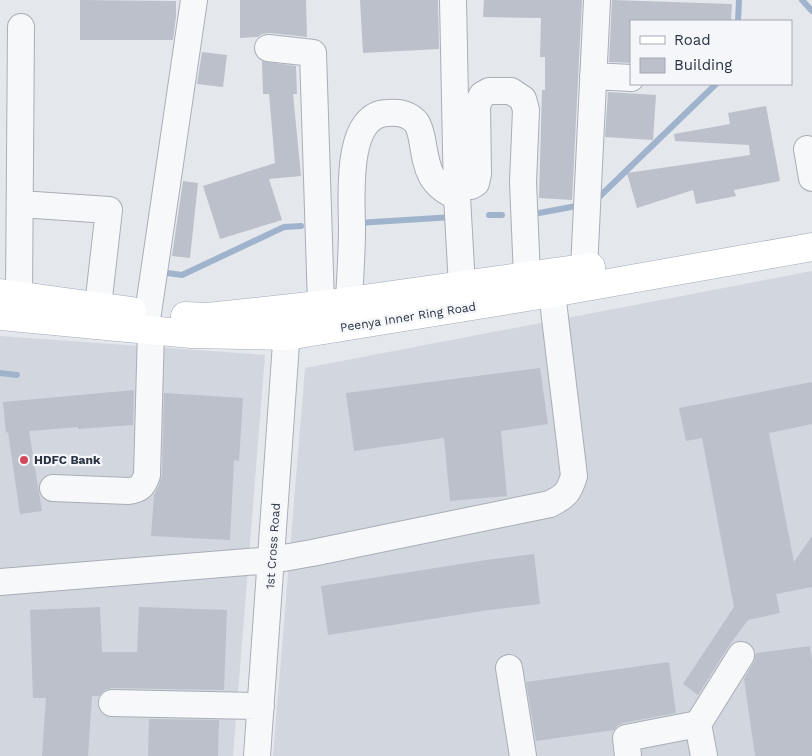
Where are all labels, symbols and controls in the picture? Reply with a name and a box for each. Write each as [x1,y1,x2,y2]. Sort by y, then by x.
legend [630,20,792,85]
text: Road [674,31,711,49]
text: Building [674,56,732,74]
street label: Peenya Inner Ring Road [339,299,477,335]
place label: HDFC Bank [34,453,101,467]
marker: HDFC Bank [18,454,30,466]
street label: 1st Cross Road [263,502,283,590]

